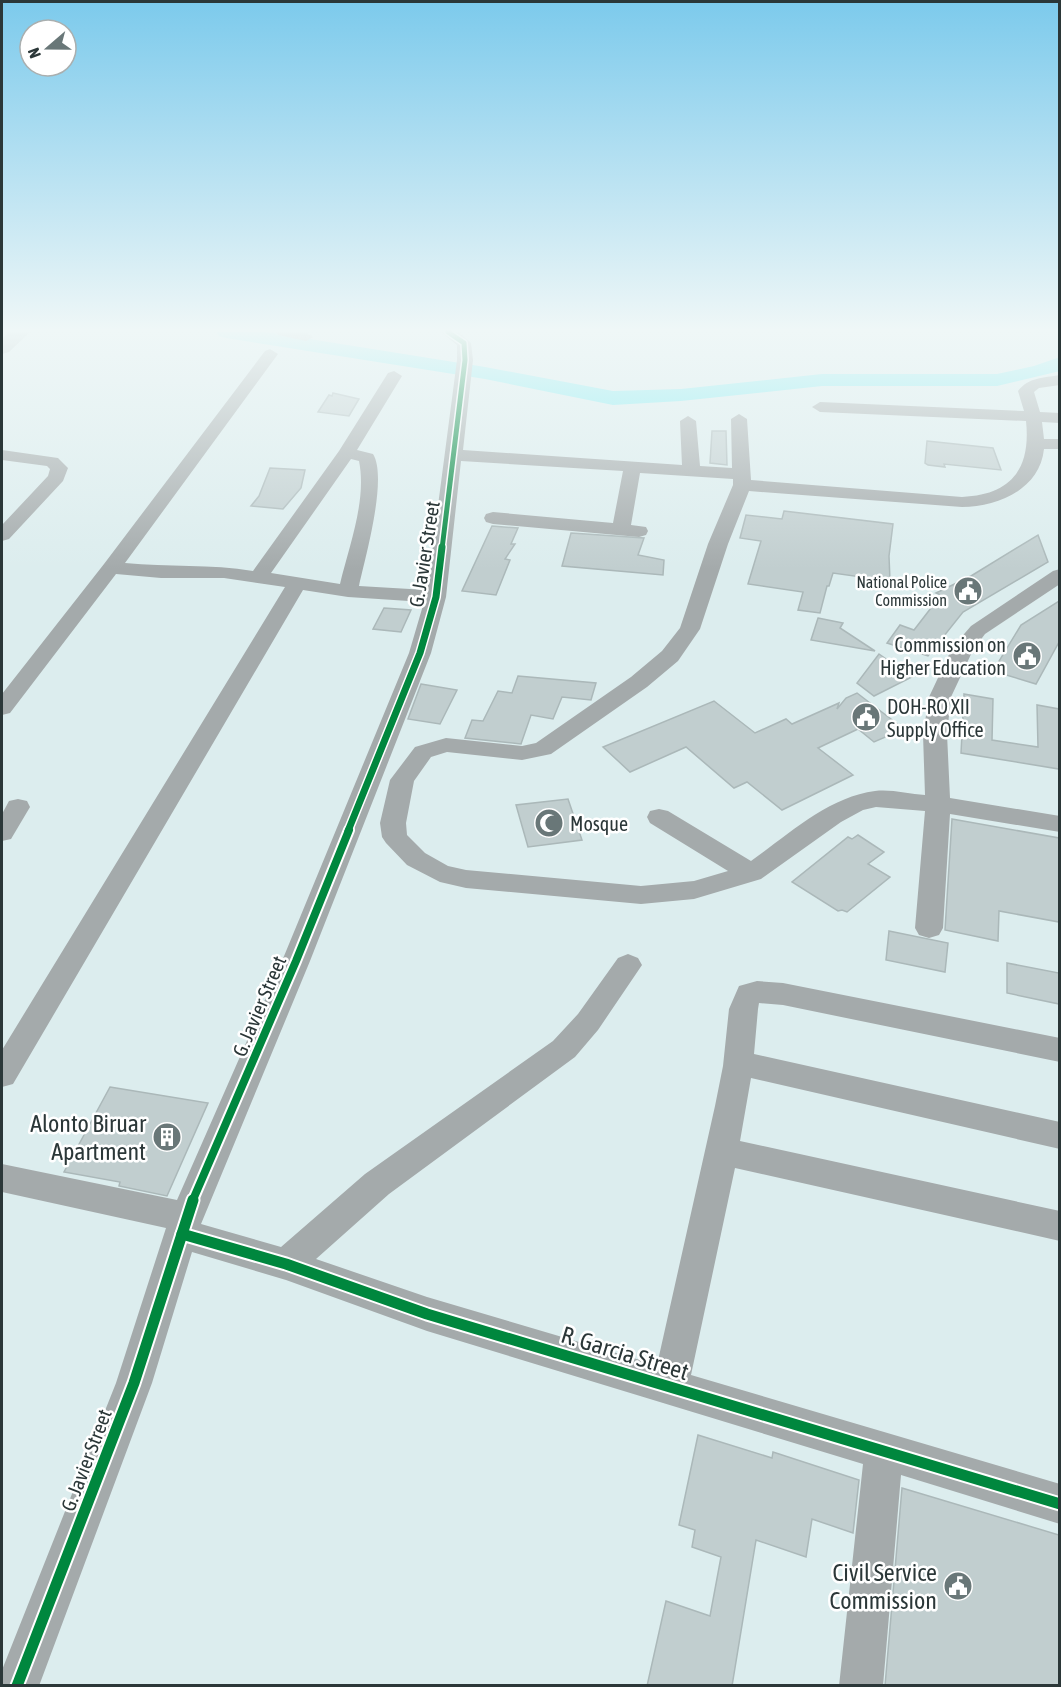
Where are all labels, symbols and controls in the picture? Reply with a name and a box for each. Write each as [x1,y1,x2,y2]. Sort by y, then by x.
north arrow [18,18,78,78]
text: N [24,46,44,61]
street label: G. Javier Street [404,499,444,609]
place label: National Police Commission [856,573,947,609]
public building icon: National Police Commission [952,575,984,607]
place label: Commission on Higher Education [880,633,1006,679]
public building icon: Commission on Higher Education [1011,640,1043,672]
place label: DOH-RO XII Supply Office [887,695,984,741]
public building icon: DOH-RO XII Supply Office [850,701,882,733]
mosque icon: Mosque [533,807,565,839]
place label: Mosque [570,812,628,835]
street label: G. Javier Street [228,952,291,1060]
place label: Alonto Biruar Apartment [30,1110,147,1165]
building icon: Alonto Biruar Apartment [151,1121,183,1153]
street label: R. Garcia Street [558,1321,692,1385]
street label: G. Javier Street [56,1406,116,1514]
place label: Civil Service Commission [829,1559,937,1614]
public building icon: Civil Service Commission [942,1570,974,1602]

